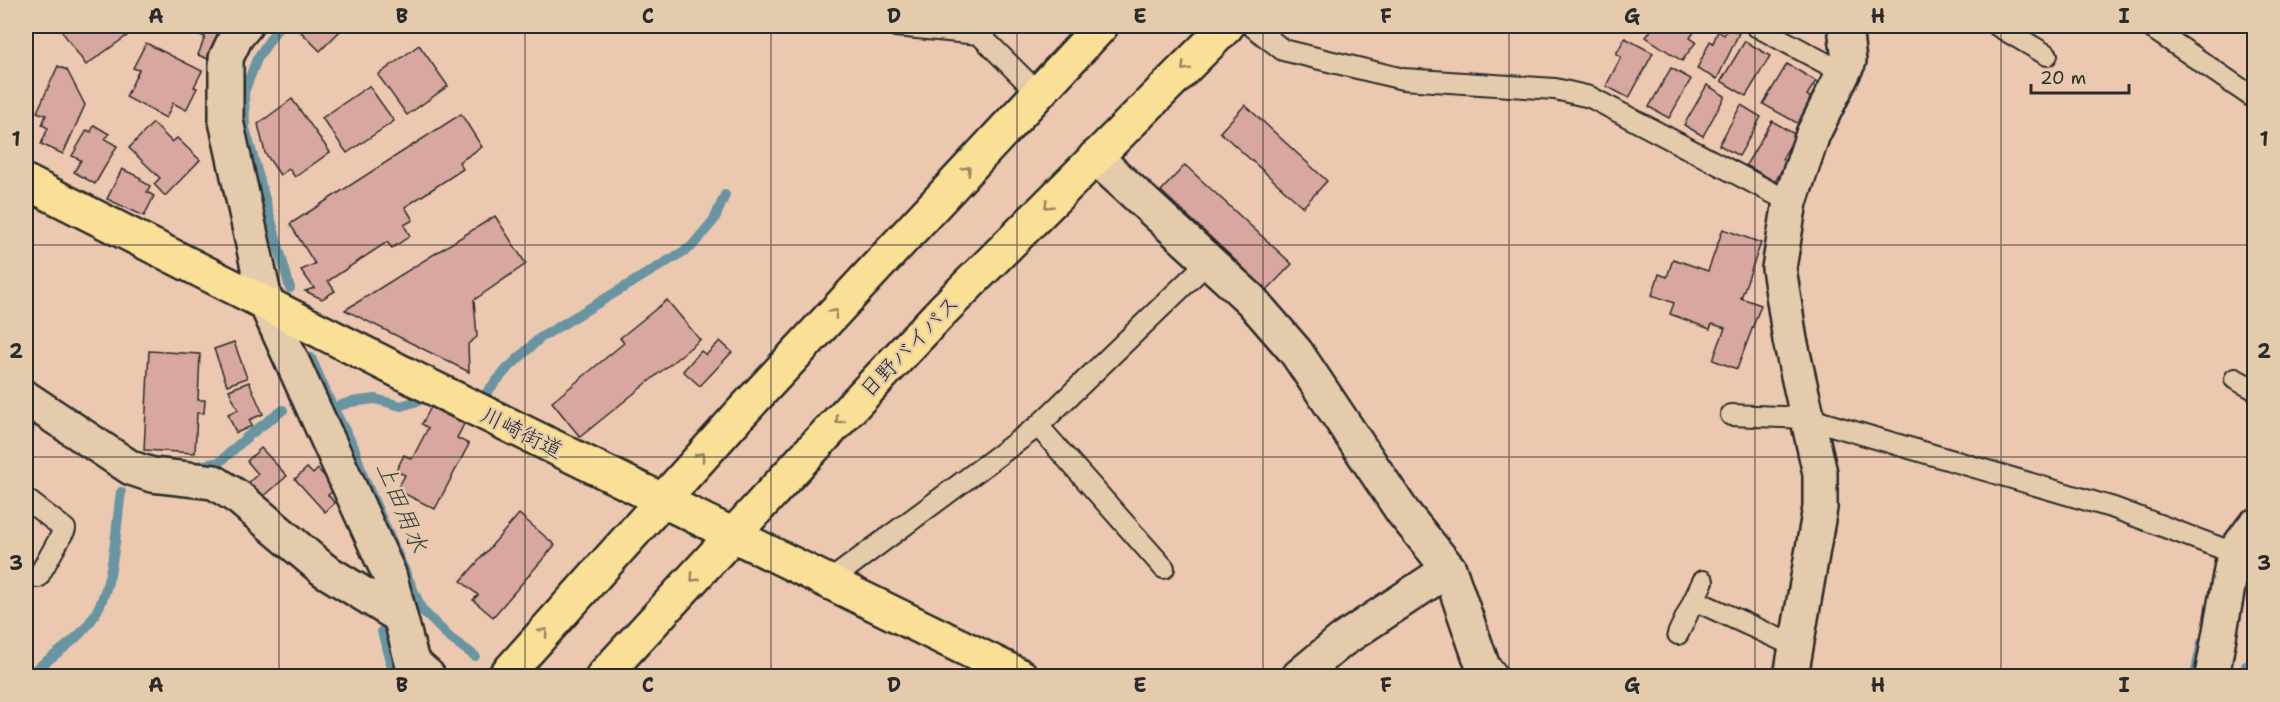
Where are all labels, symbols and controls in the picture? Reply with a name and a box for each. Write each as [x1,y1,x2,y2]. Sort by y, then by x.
text: A [148,3,164,29]
text: B [396,3,408,29]
text: C [642,3,654,29]
text: D [887,3,901,29]
text: E [1133,3,1147,29]
text: F [1380,3,1392,29]
text: G [1624,3,1640,29]
text: H [1871,3,1885,29]
text: I [2118,3,2130,29]
scale bar [2031,57,2128,95]
one-way arrow [1182,60,1193,71]
text: 20 m [2040,66,2086,90]
text: 1 [11,126,21,152]
text: 1 [2259,126,2269,152]
one-way arrow [960,167,971,177]
one-way arrow [1044,198,1055,209]
street label: 日野バイパス [853,289,965,404]
one-way arrow [827,310,838,321]
text: 2 [9,338,23,364]
text: 2 [2257,338,2271,364]
street label: 川崎街道 [476,400,568,465]
one-way arrow [835,413,846,424]
one-way arrow [694,452,705,463]
water label: 上田用水 [369,457,435,557]
text: 3 [9,550,23,576]
text: 3 [2257,550,2271,576]
one-way arrow [690,571,701,581]
one-way arrow [536,628,547,639]
text: A [148,672,164,698]
text: B [396,672,408,698]
text: C [642,672,654,698]
text: D [887,672,901,698]
text: E [1133,672,1147,698]
text: F [1380,672,1392,698]
text: G [1624,672,1640,698]
text: H [1871,672,1885,698]
text: I [2118,672,2130,698]

